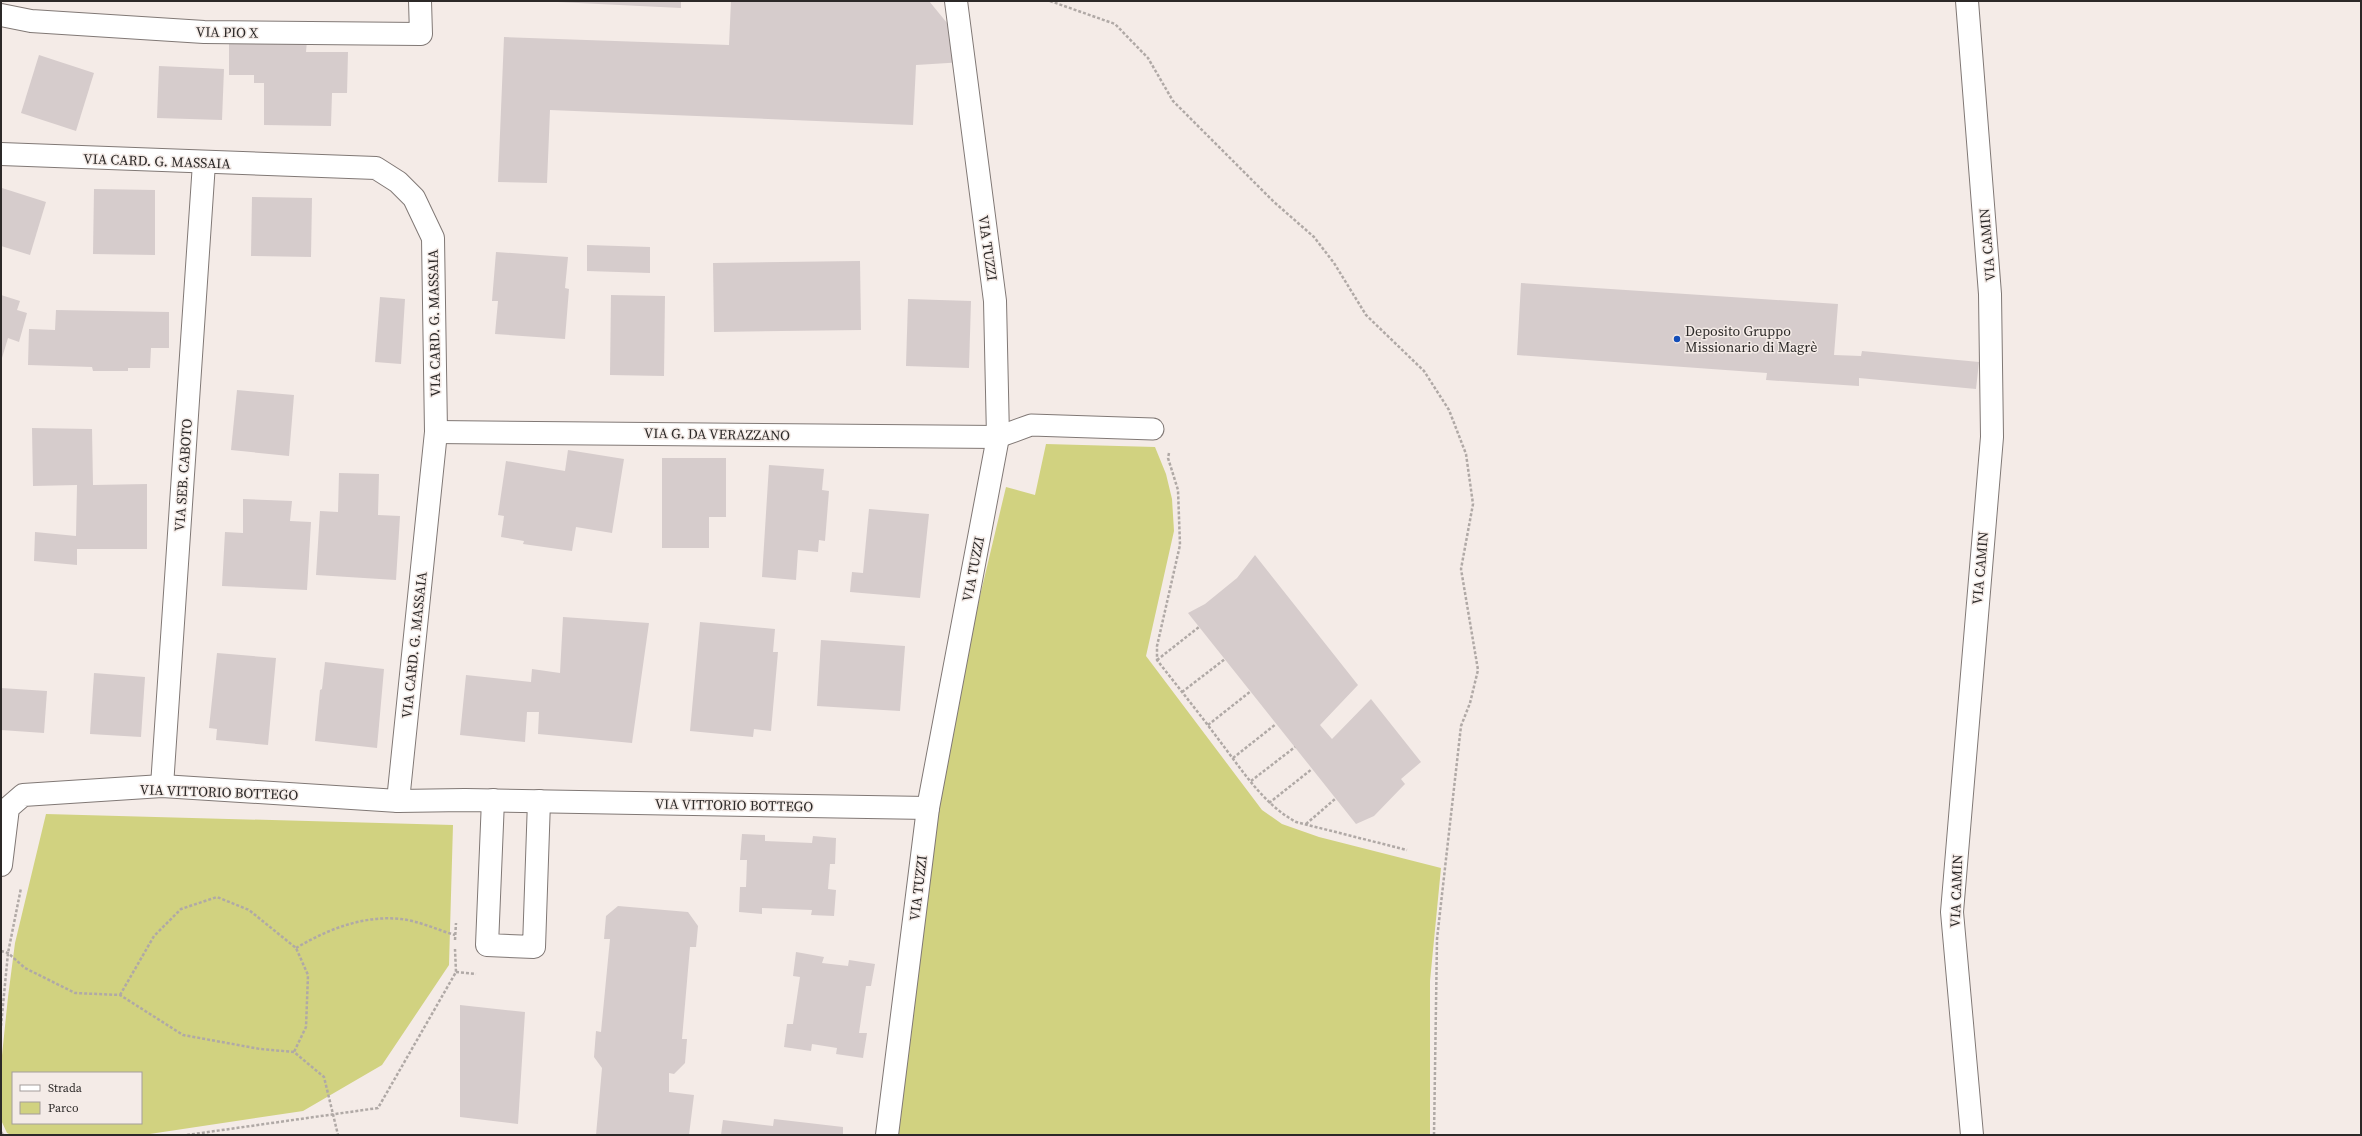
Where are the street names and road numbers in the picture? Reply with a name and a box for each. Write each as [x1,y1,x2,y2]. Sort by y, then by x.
street label: VIA PIO X [196,21,258,43]
street label: VIA CARD. G. MASSAIA [83,148,232,174]
street label: VIA CAMIN [1974,208,2000,282]
street label: VIA TUZZI [974,214,1002,282]
street label: VIA CARD. G. MASSAIA [423,248,445,397]
street label: VIA SEB. CABOTO [169,418,197,532]
street label: VIA G. DA VERAZZANO [644,423,790,445]
street label: VIA CAMIN [1967,531,1993,605]
street label: VIA TUZZI [957,535,989,603]
street label: VIA CARD. G. MASSAIA [396,570,432,719]
street label: VIA VITTORIO BOTTEGO [139,779,299,805]
street label: VIA VITTORIO BOTTEGO [655,794,814,816]
street label: VIA TUZZI [904,854,932,922]
street label: VIA CAMIN [1945,854,1967,928]

